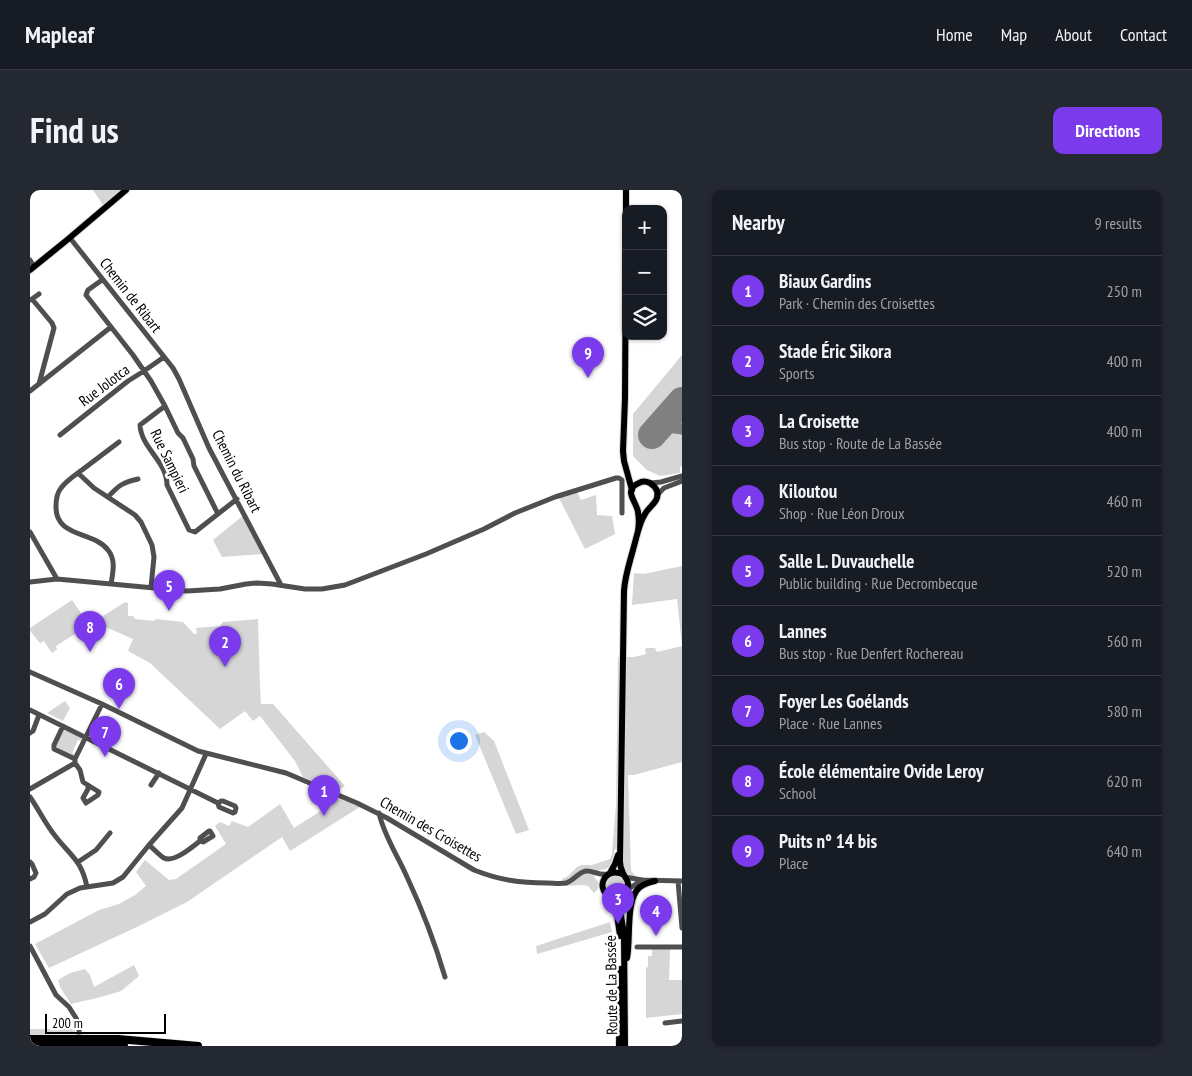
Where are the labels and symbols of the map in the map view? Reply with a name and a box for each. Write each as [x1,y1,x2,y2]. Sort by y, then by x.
street label: Chemin de Ribart [96,254,166,336]
pin: 9 [572,337,604,378]
street label: Rue Jolotca [75,360,133,410]
street label: Rue Sampieri [146,426,194,496]
street label: Chemin du Ribart [208,427,266,515]
pin: 5 [153,570,185,611]
pin: 8 [74,611,106,652]
pin: 2 [209,626,241,667]
pin: 6 [103,668,135,709]
pin: 7 [89,716,121,757]
your location [446,728,472,754]
pin: 1 [308,775,340,816]
street label: Chemin des Croisettes [377,792,485,866]
pin: 3 [602,883,634,924]
pin: 4 [640,895,672,936]
street label: Route de La Bassée [601,935,621,1035]
scale bar [45,1011,166,1034]

